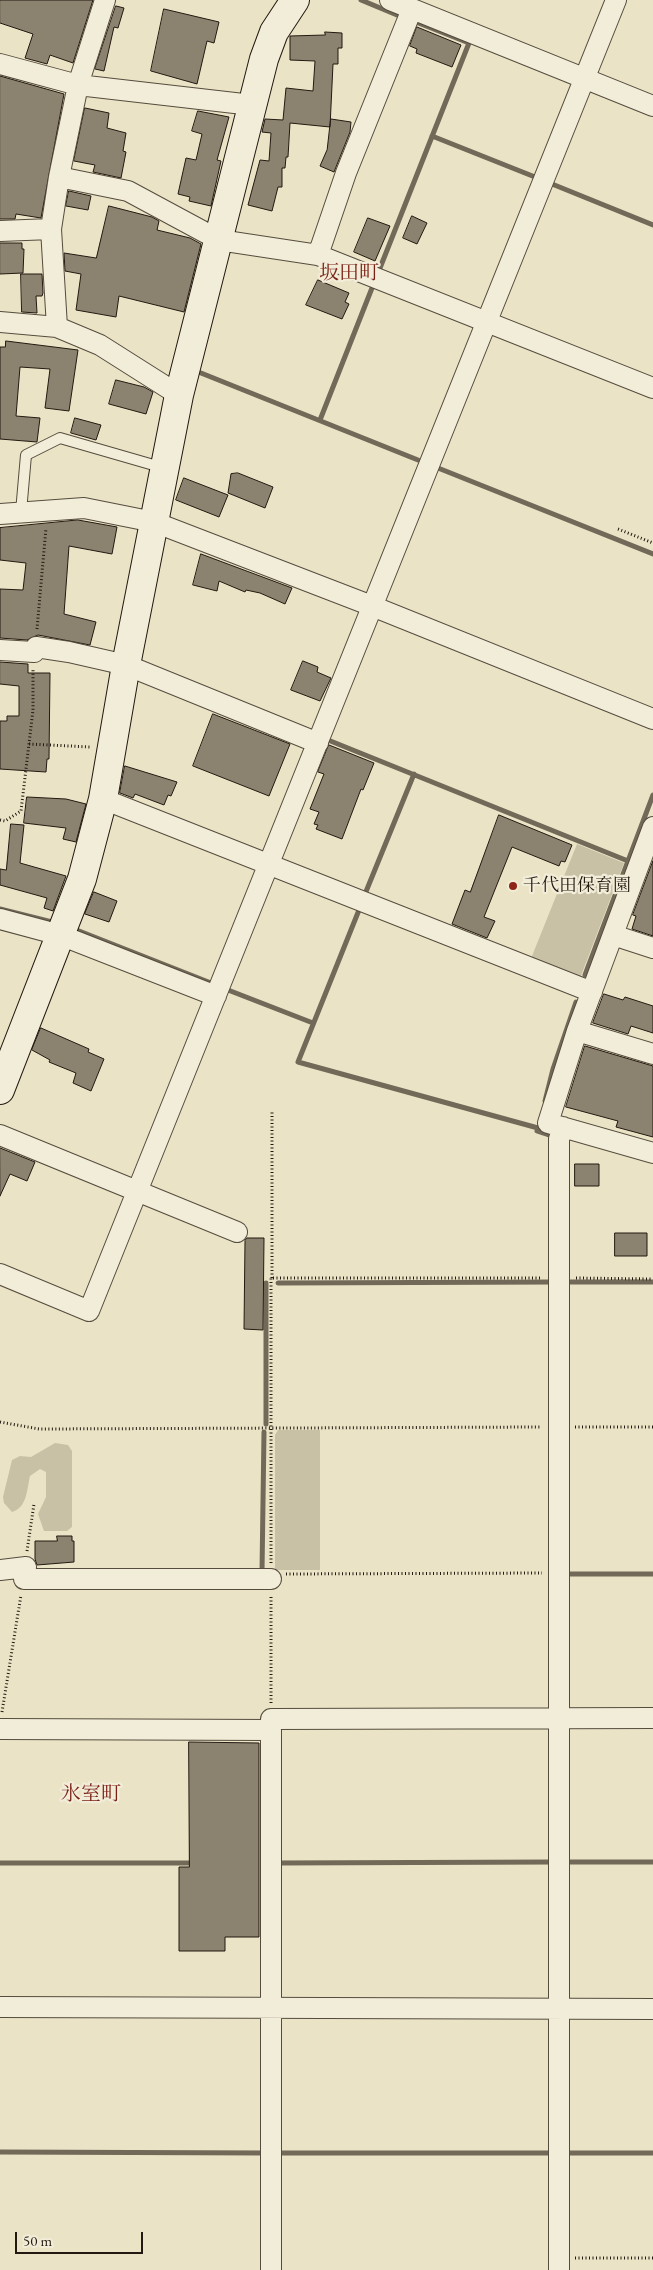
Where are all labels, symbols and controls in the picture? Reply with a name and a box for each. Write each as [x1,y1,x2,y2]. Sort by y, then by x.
district label: 坂田町 [319,262,379,286]
place label: 千代田保育園 [523,875,631,897]
marker: 千代田保育園 [507,880,519,892]
district label: 氷室町 [61,1783,121,1807]
scale bar [18,2222,145,2254]
text: 50 m [23,2231,52,2250]

